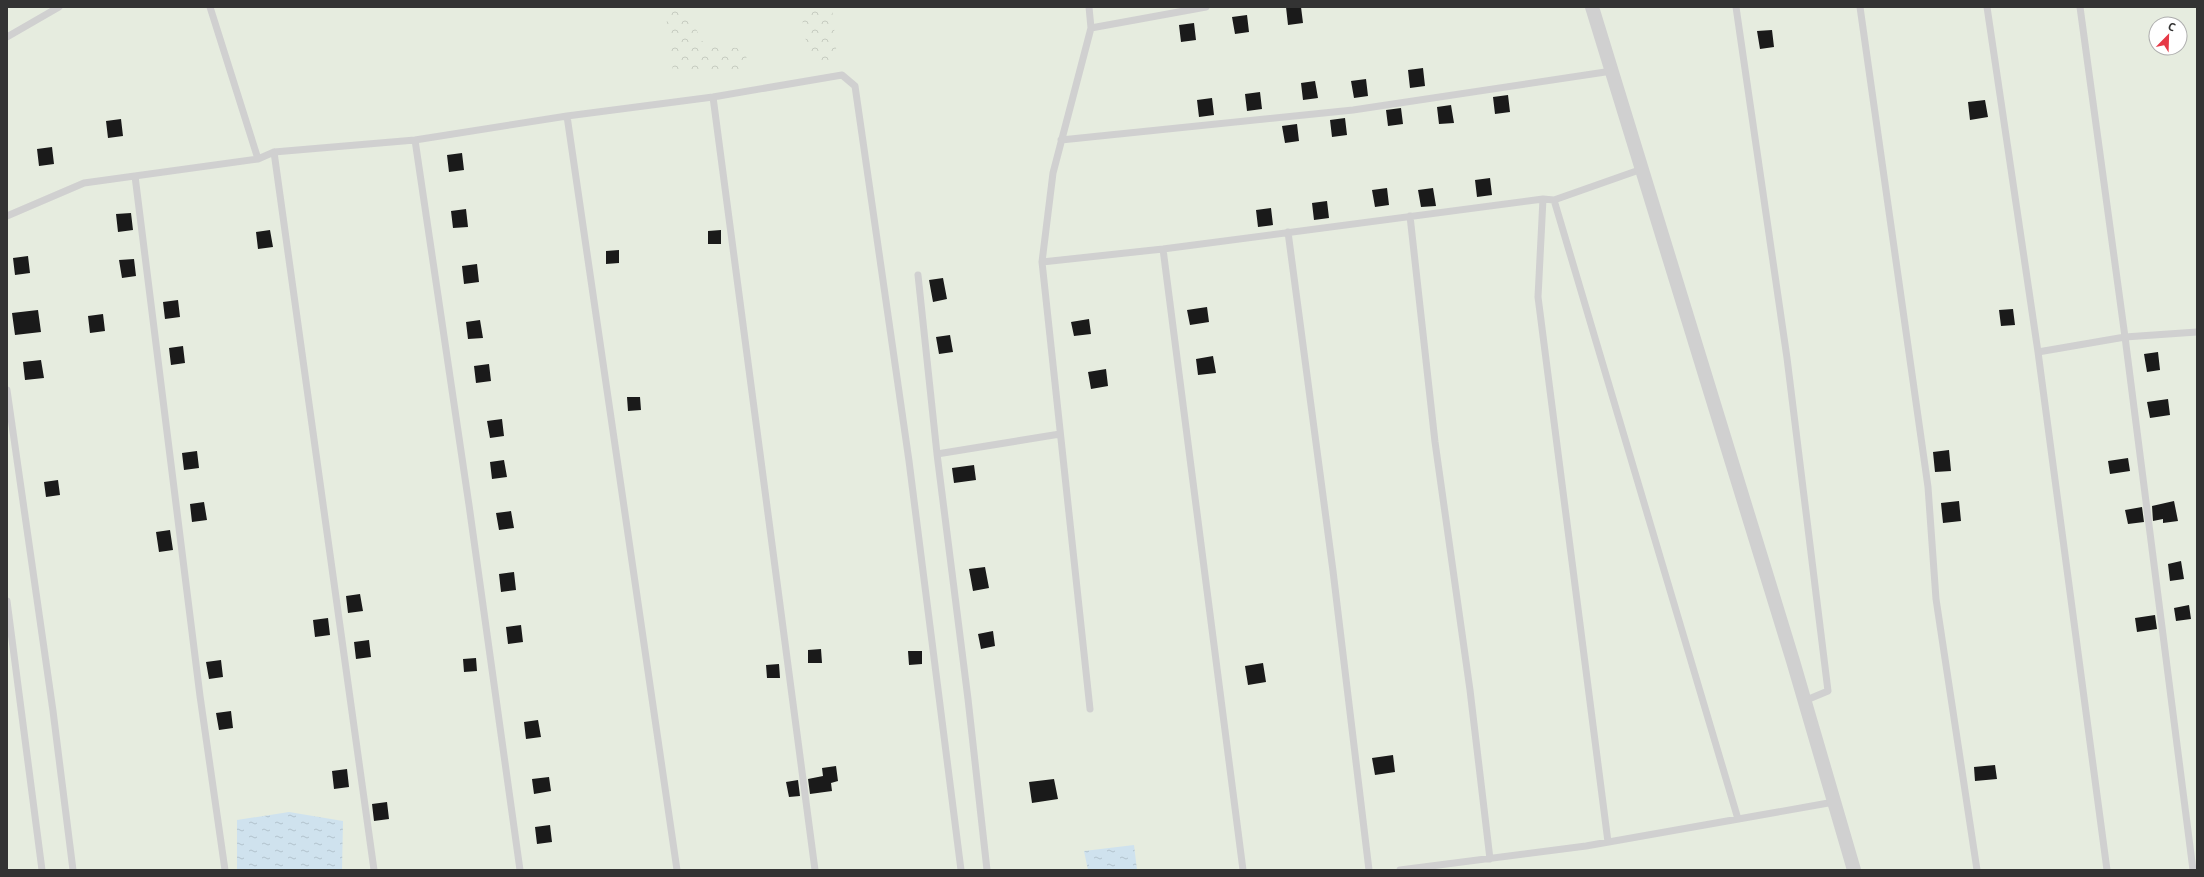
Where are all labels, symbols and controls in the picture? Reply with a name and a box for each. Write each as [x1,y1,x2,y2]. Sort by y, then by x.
north arrow [2148,16,2188,56]
text: С [2166,18,2178,35]

